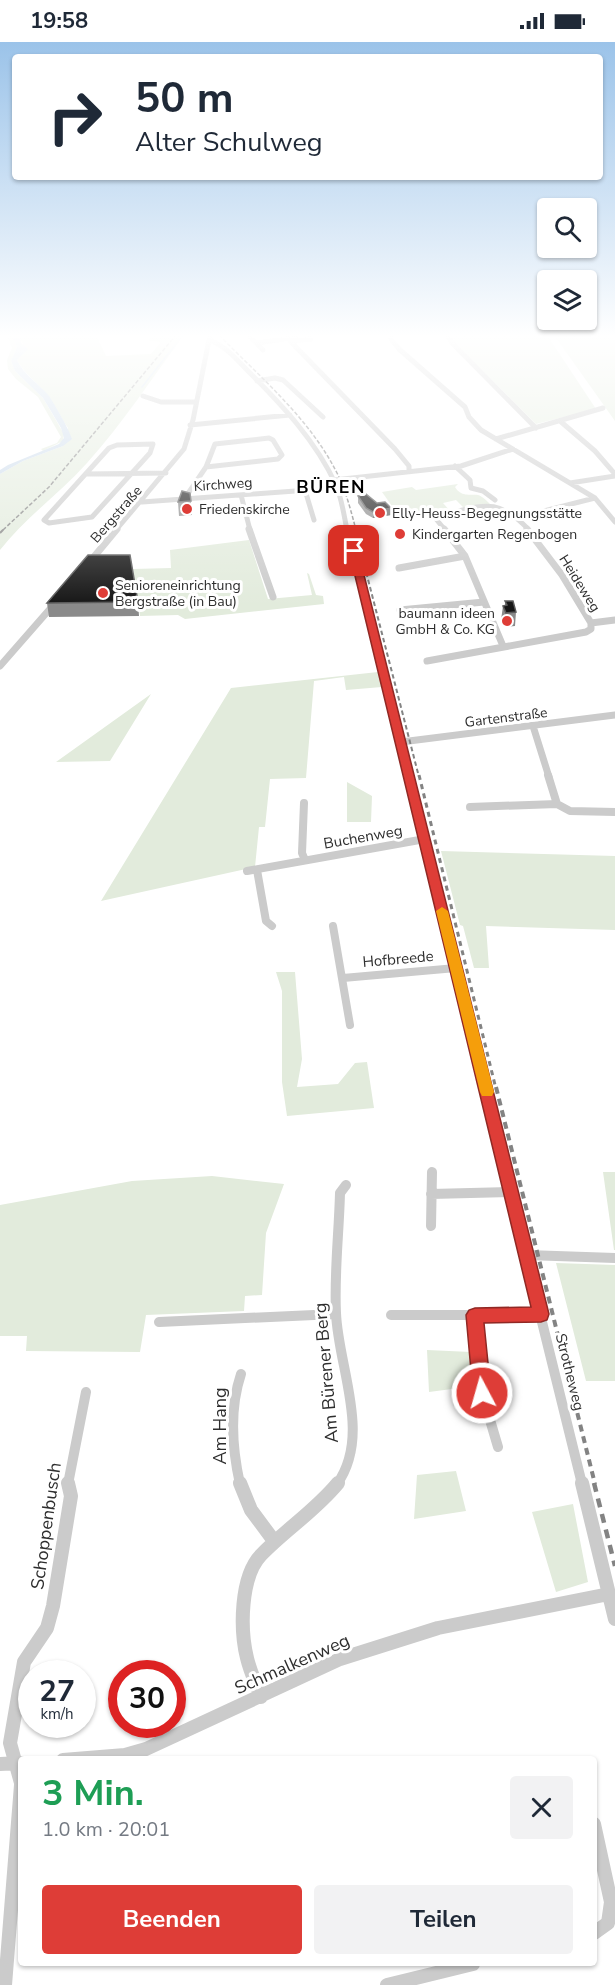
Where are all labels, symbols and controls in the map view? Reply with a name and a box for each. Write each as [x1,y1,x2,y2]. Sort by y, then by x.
text: 19:58 [30,6,88,36]
text: 50 m [135,70,234,127]
icon: right [36,78,114,156]
text: Alter Schulweg [135,124,323,161]
map controls [537,198,597,330]
button: search [537,198,597,258]
button: layers [537,270,597,330]
street label: Kirchweg [193,473,253,496]
district label: BÜREN [296,475,366,499]
street label: Bergstraße [86,482,147,547]
place label: Friedenskirche [199,500,290,519]
marker: Friedenskirche [180,502,194,516]
place label: Elly-Heuss-Begegnungsstätte [392,504,582,523]
marker: Elly-Heuss-Begegnungsstätte [373,506,387,520]
pin [328,525,379,576]
place label: Kindergarten Regenbogen [412,525,577,544]
marker: Kindergarten Regenbogen [393,527,407,541]
icon: arrive [337,534,370,567]
street label: Heideweg [555,551,605,616]
place label: Senioreneinrichtung Bergstraße (in Bau) [115,576,241,611]
marker: Senioreneinrichtung Bergstraße (in Bau) [96,586,110,600]
place label: baumann ideen GmbH & Co. KG [395,604,495,639]
marker: baumann ideen GmbH & Co. KG [500,614,514,628]
street label: Gartenstraße [464,703,549,732]
street label: Buchenweg [322,820,404,854]
street label: Hofbreede [362,946,434,972]
street label: Am Bürener Berg [308,1302,344,1444]
street label: Strotheweg [551,1331,589,1413]
position arrow [450,1361,514,1425]
street label: Am Hang [208,1387,232,1465]
street label: Schoppenbusch [25,1461,67,1591]
street label: Schmalkenweg [231,1628,353,1700]
speed limit sign: 30 [108,1660,186,1738]
text: 27 [39,1671,75,1712]
text: km/h [40,1704,74,1724]
text: 3 Min. [42,1769,144,1818]
button: close [510,1776,573,1839]
text: 1.0 km · 20:01 [42,1816,170,1843]
button: Beenden [42,1885,302,1954]
button: Teilen [314,1885,573,1954]

